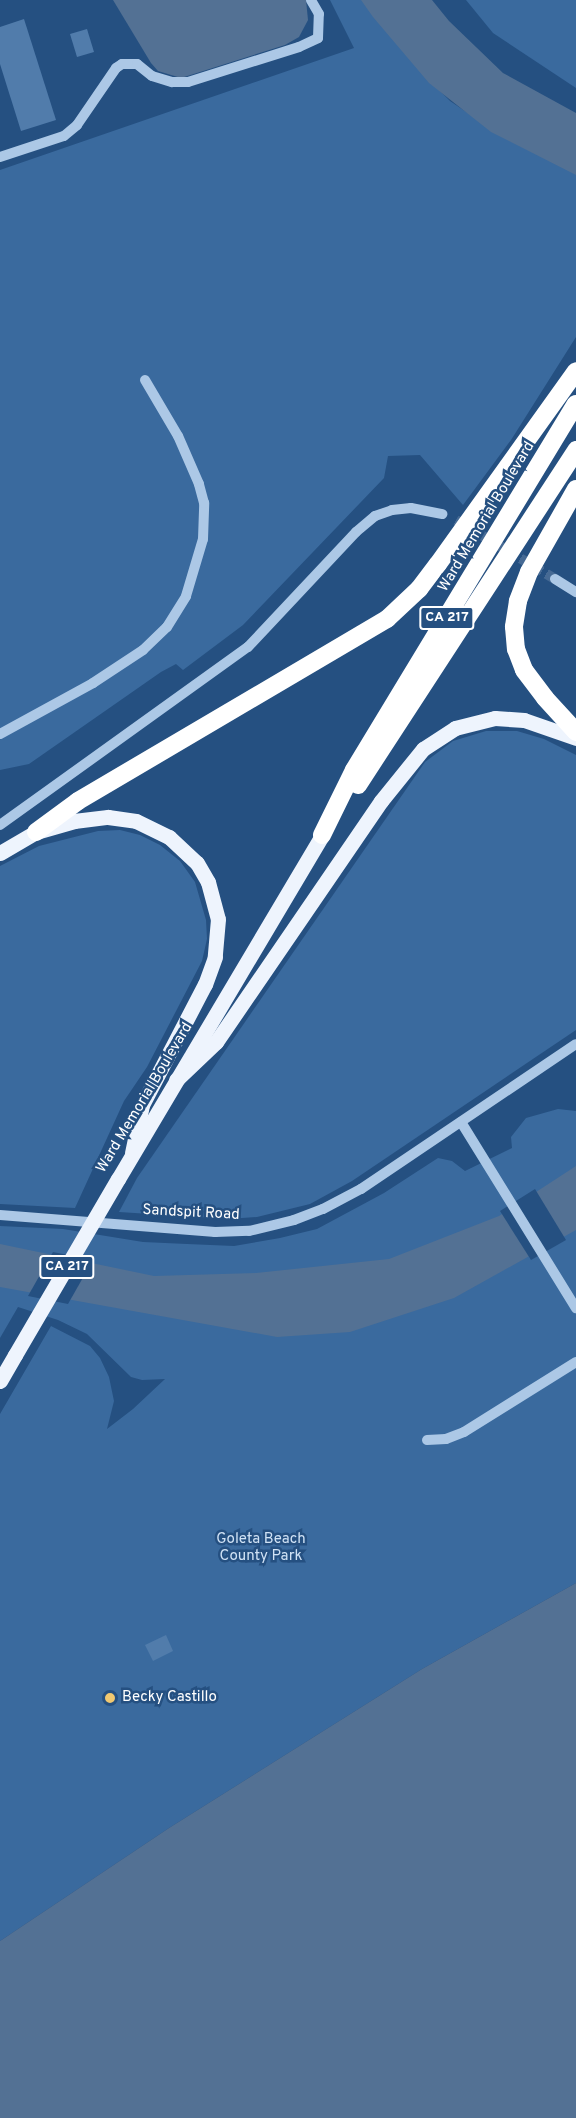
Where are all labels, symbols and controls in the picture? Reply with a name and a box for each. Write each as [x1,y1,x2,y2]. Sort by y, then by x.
street label: Ward Memorial Boulevard [435,439,539,595]
road number: CA 217 [418,607,476,629]
street label: Ward Memorial Boulevard [93,1020,197,1176]
street label: Sandspit Road [142,1201,240,1225]
road number: CA 217 [38,1256,96,1278]
park label: Goleta Beach County Park [216,1530,306,1565]
place label: Becky Castillo [122,1689,217,1707]
marker: Becky Castillo [103,1691,117,1705]

